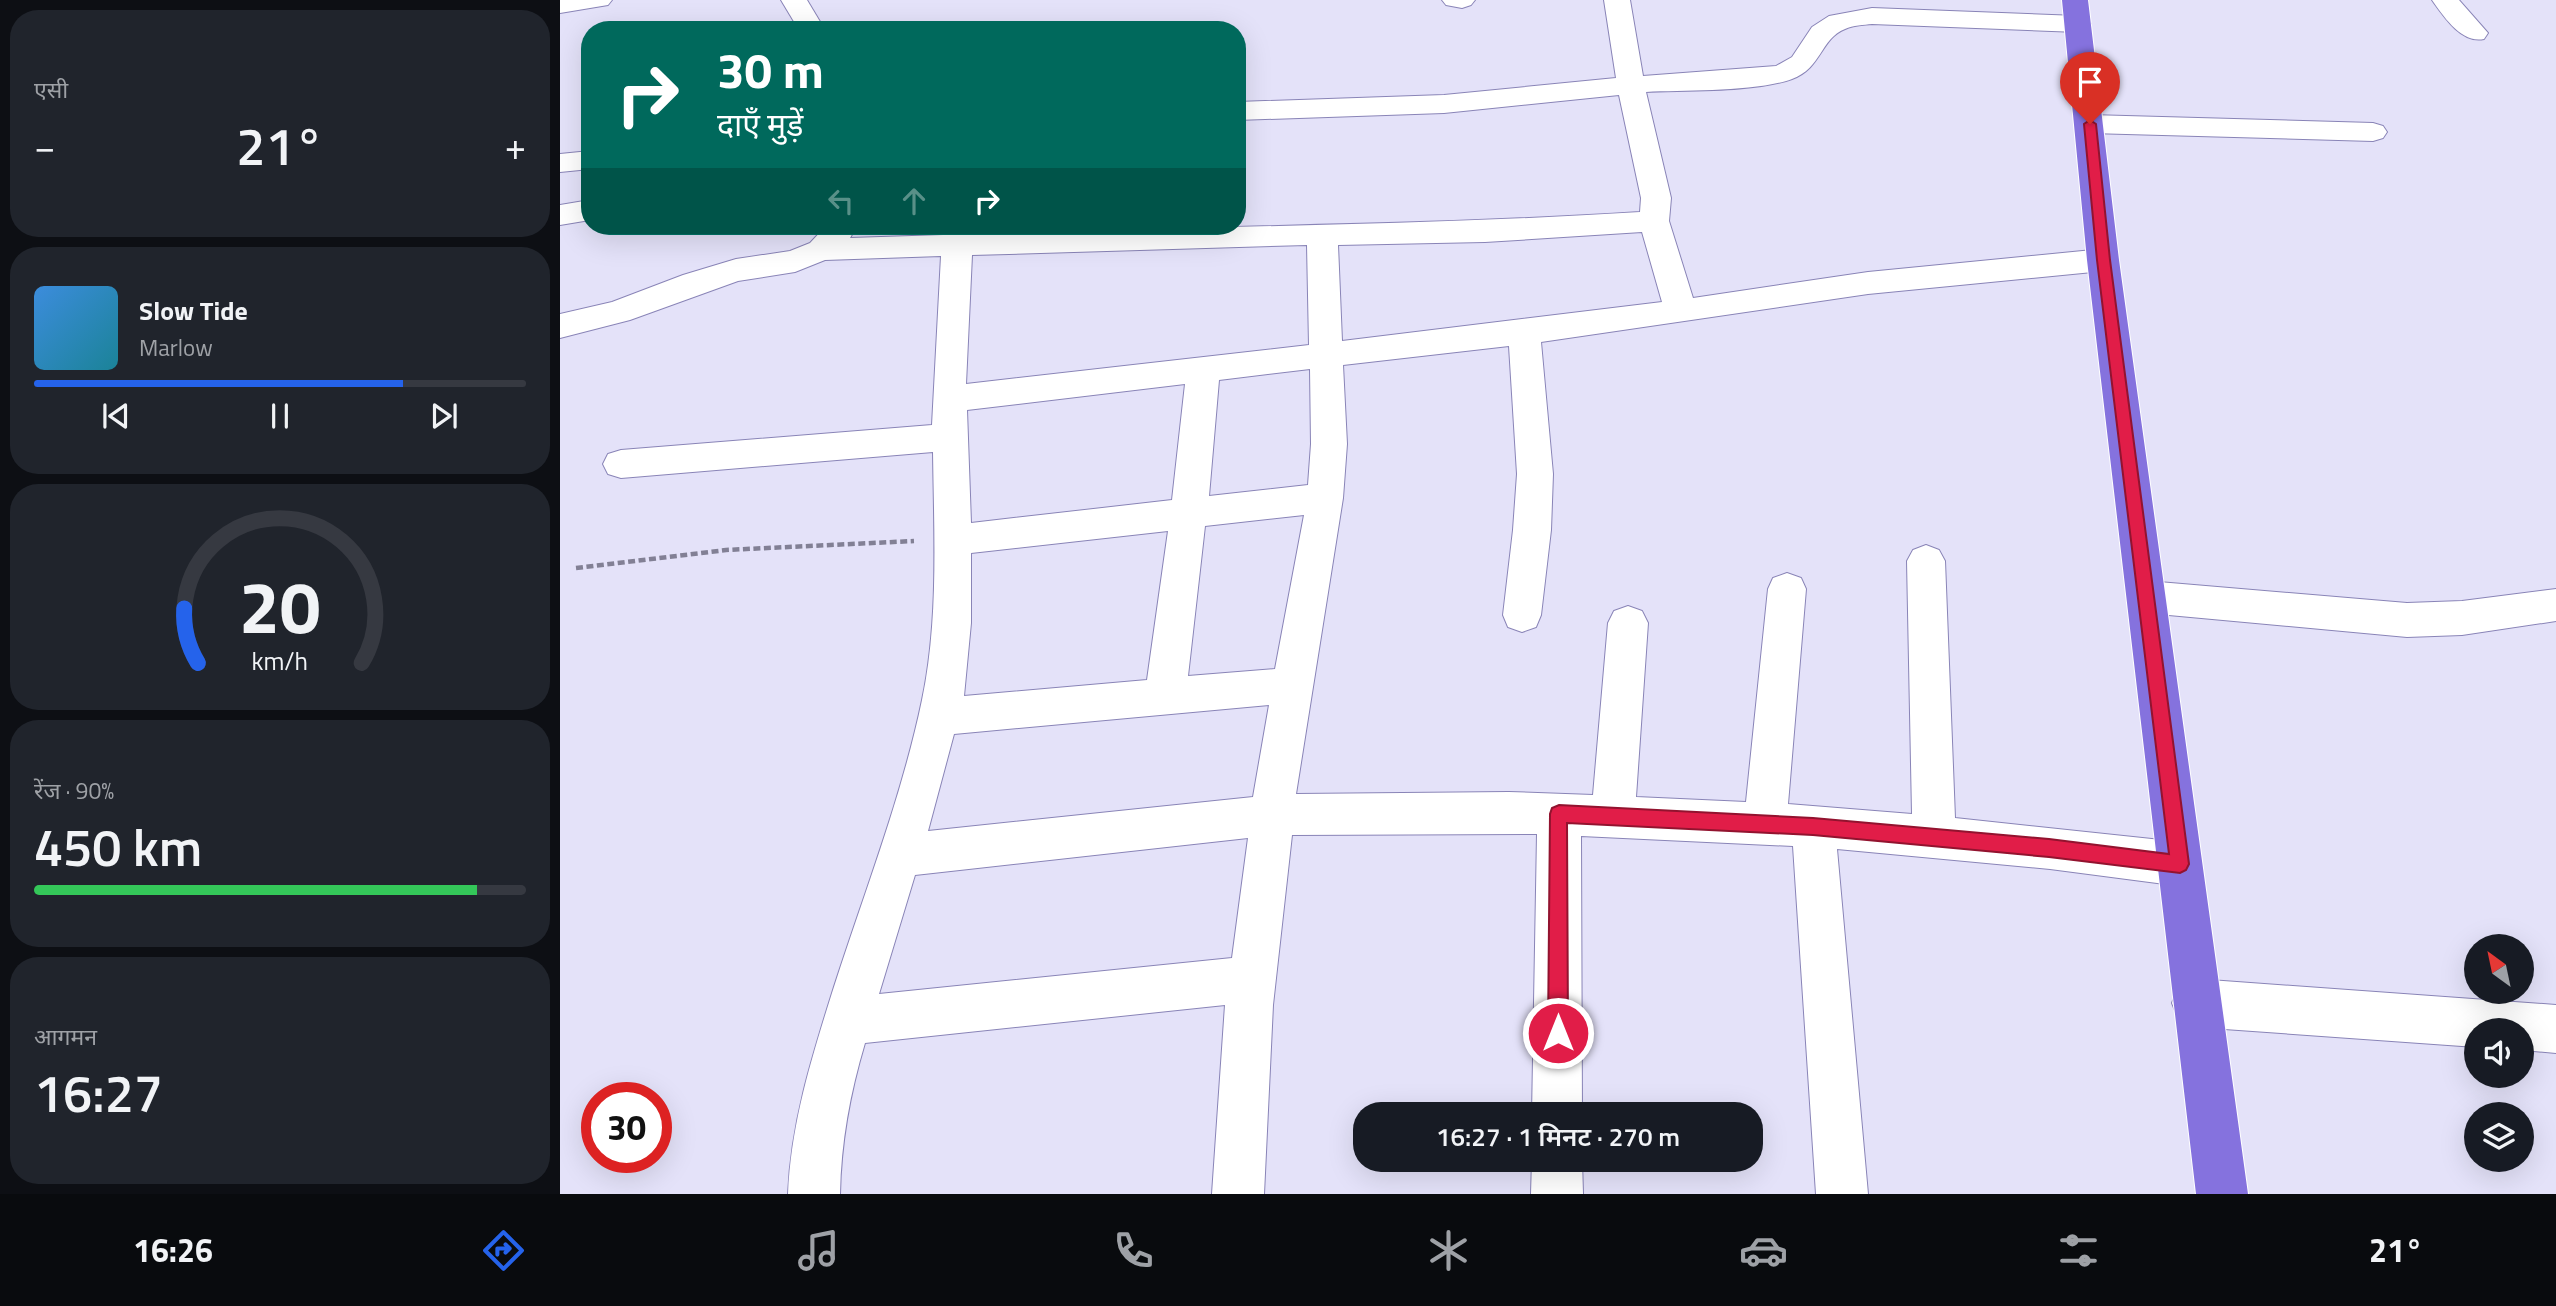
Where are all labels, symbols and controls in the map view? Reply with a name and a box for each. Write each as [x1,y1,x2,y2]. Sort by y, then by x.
text: 30 m [717,32,824,107]
icon: right [602,49,693,140]
pin [2060,52,2120,124]
icon: arrive [2071,63,2109,101]
text: एसी [34,72,68,107]
text: दाएँ मुड़ें [717,100,803,148]
text: 21° [236,106,324,185]
text: − [34,117,55,175]
text: + [505,117,526,175]
icon: left [822,182,860,220]
icon: ahead [895,182,933,220]
icon: right [968,182,1006,220]
text: Slow Tide [139,291,248,330]
text: Marlow [139,330,213,365]
icon: previous [97,397,135,435]
icon: pause [261,397,299,435]
icon: next [425,397,463,435]
text: 20 [239,551,321,661]
text: km/h [252,642,308,680]
text: रेंज · 90% [34,773,114,808]
text: 450 km [34,807,202,886]
north arrow [2464,934,2534,1004]
map controls [2464,934,2534,1172]
position arrow [1521,996,1595,1070]
button: sound [2464,1018,2534,1088]
text: आगमन [34,1019,97,1054]
text: 16:27 [34,1053,163,1132]
speed limit sign: 30 [581,1082,672,1173]
button: layers [2464,1102,2534,1172]
text: 16:27 · 1 मिनट · 270 m [1436,1117,1680,1156]
text: 16:26 [133,1226,213,1274]
icon: directions [479,1226,528,1275]
icon: music [794,1226,843,1275]
icon: phone [1109,1226,1158,1275]
icon: climate [1424,1226,1473,1275]
icon: car [1739,1226,1788,1275]
icon: filters [2054,1226,2103,1275]
text: 21° [2369,1226,2423,1274]

